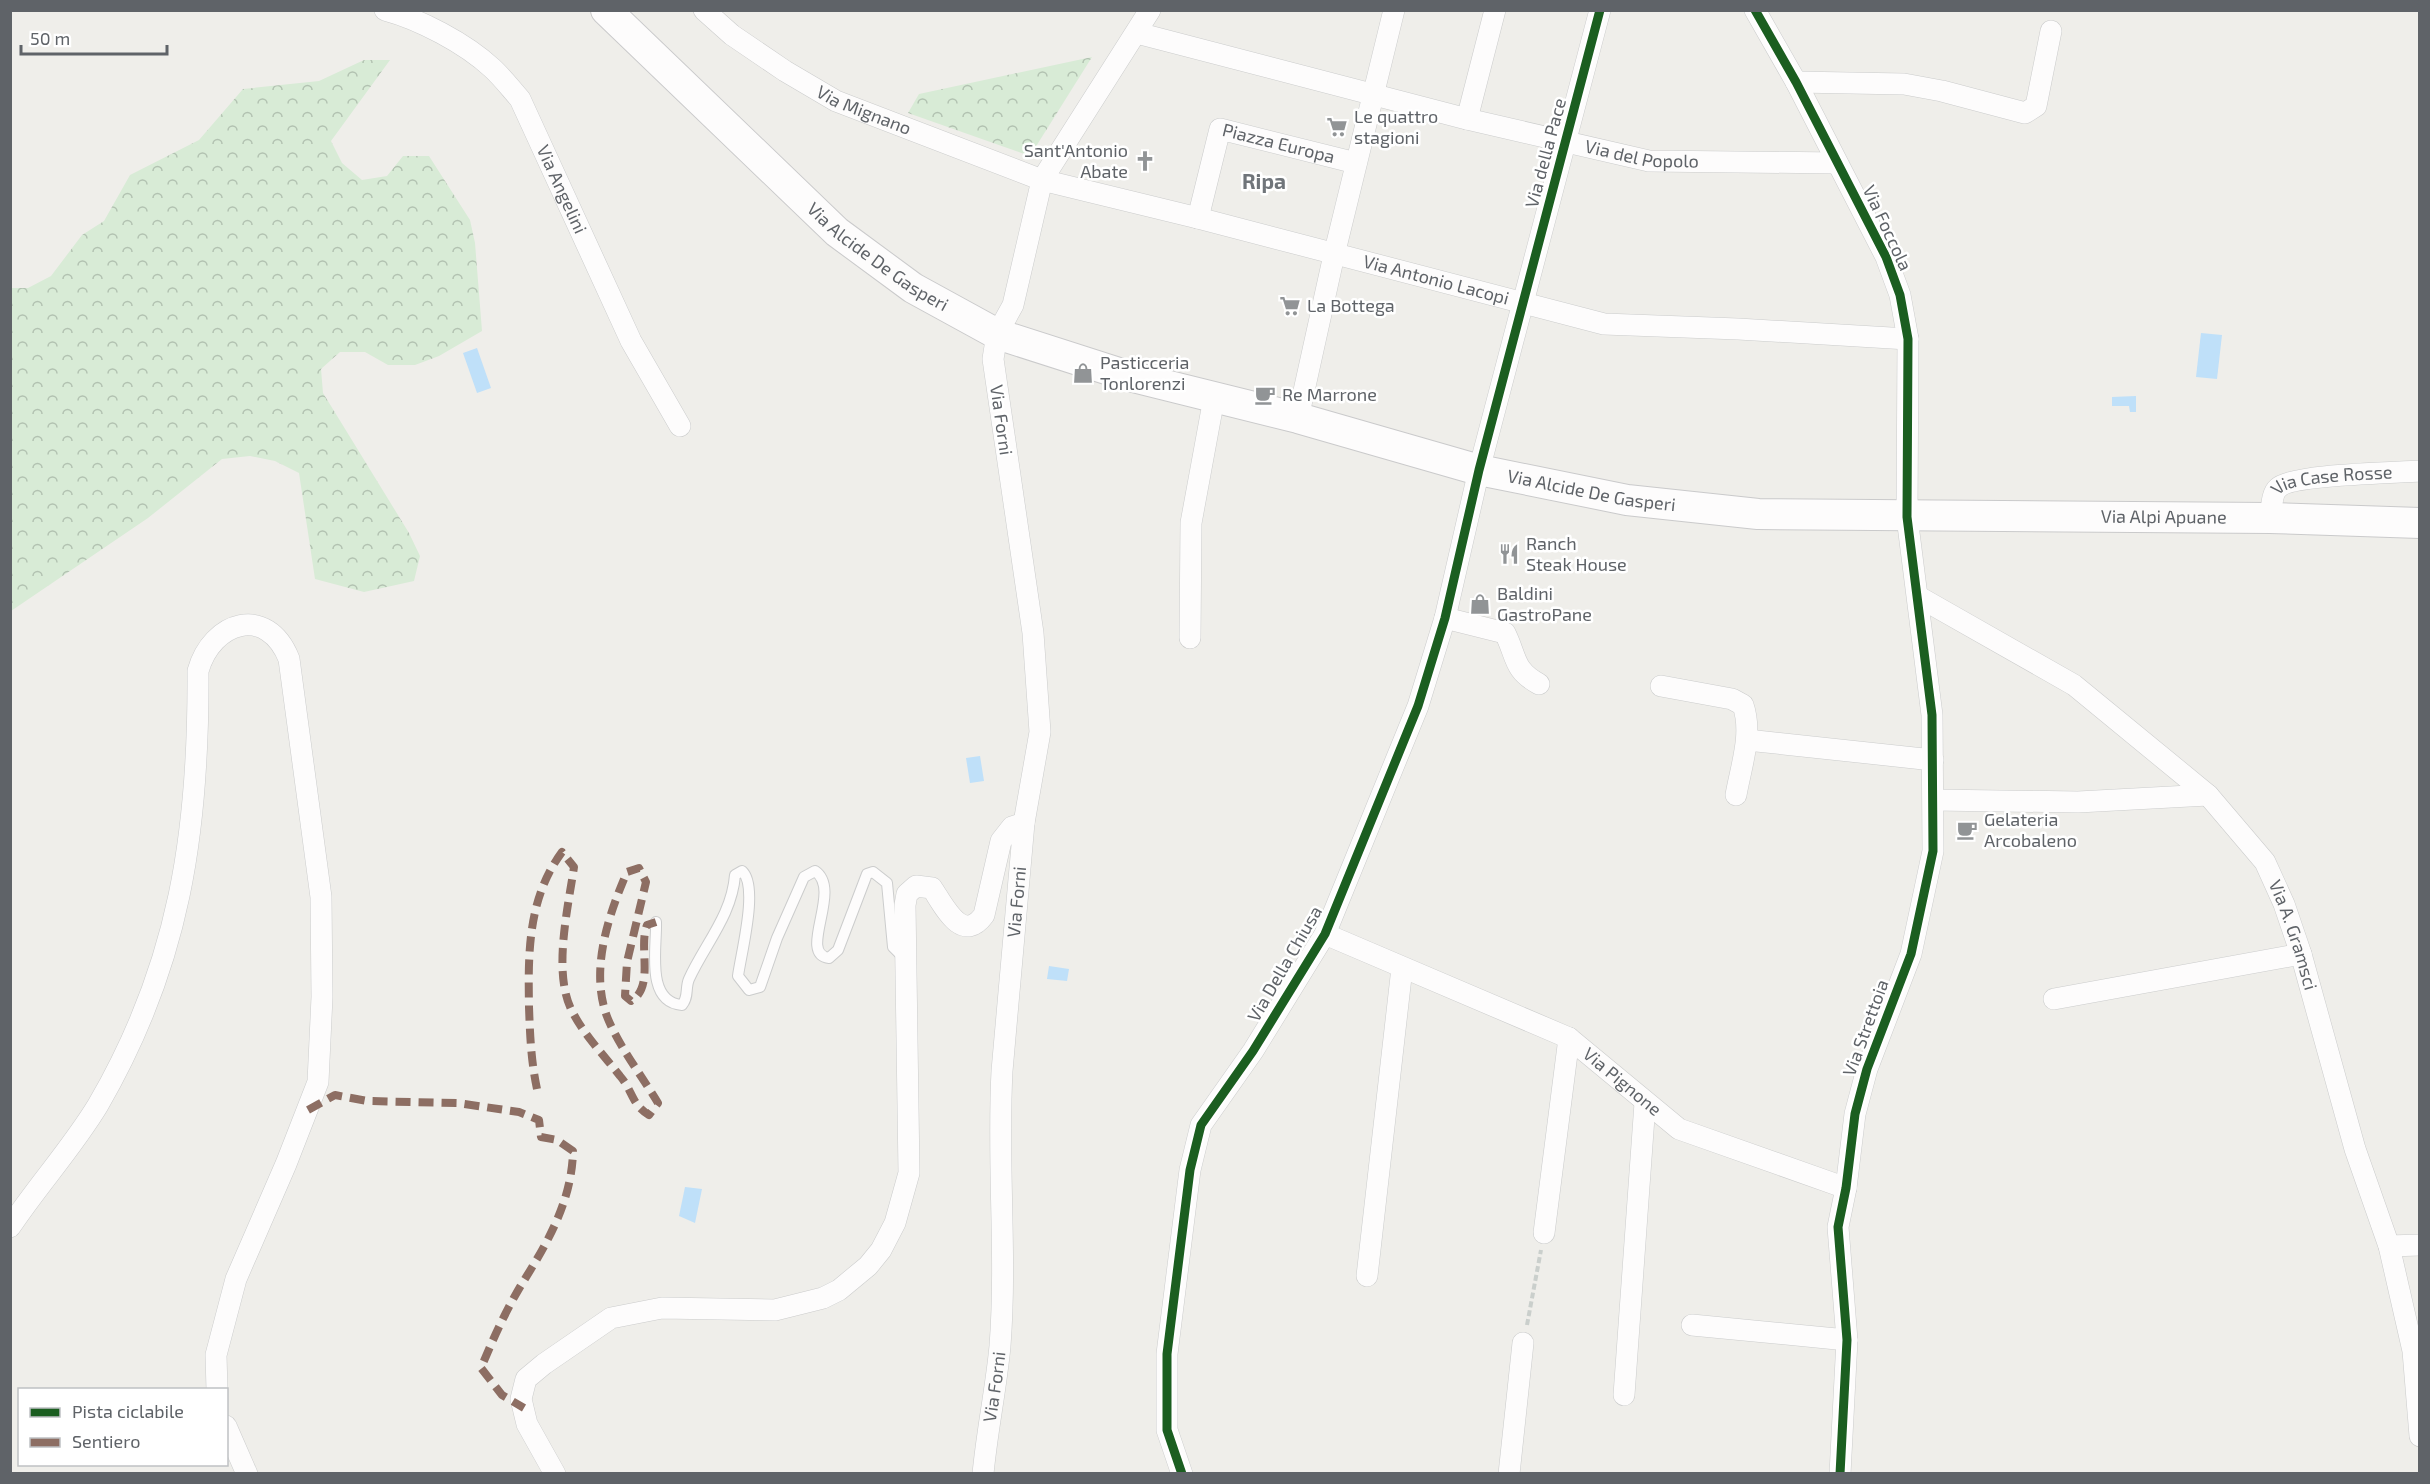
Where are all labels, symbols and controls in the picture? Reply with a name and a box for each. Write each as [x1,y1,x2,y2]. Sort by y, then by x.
scale bar [21,18,166,56]
text: 50 m [30,27,70,49]
street label: Via Mignano [813,80,915,139]
street label: Via della Pace [1520,95,1570,210]
place label: Le quattro stagioni [1354,105,1438,148]
supermarket icon: Le quattro stagioni [1325,115,1349,139]
street label: Piazza Europa [1220,118,1337,167]
street label: Via del Popolo [1583,135,1699,172]
place label: Sant'Antonio Abate [1024,139,1128,182]
street label: Via Angelini [533,141,592,237]
church icon: Sant'Antonio Abate [1133,149,1157,173]
district label: Ripa [1242,168,1286,193]
street label: Via Foccola [1859,181,1917,274]
street label: Via Alcide De Gasperi [803,197,953,315]
street label: Via Antonio Lacopi [1361,250,1512,309]
supermarket icon: La Bottega [1278,294,1302,318]
place label: La Bottega [1307,294,1395,316]
place label: Pasticceria Tonlorenzi [1100,351,1189,394]
shop icon: Pasticceria Tonlorenzi [1071,361,1095,385]
street label: Via Forni [986,383,1018,457]
cafe icon: Re Marrone [1253,383,1277,407]
place label: Re Marrone [1282,383,1377,405]
street label: Via Case Rosse [2266,460,2393,499]
street label: Via Alcide De Gasperi [1506,464,1677,515]
street label: Via Alpi Apuane [2101,505,2227,528]
place label: Ranch Steak House [1526,532,1627,575]
restaurant icon: Ranch Steak House [1497,542,1521,566]
place label: Baldini GastroPane [1497,582,1592,625]
shop icon: Baldini GastroPane [1468,592,1492,616]
place label: Gelateria Arcobaleno [1984,808,2077,851]
cafe icon: Gelateria Arcobaleno [1955,818,1979,842]
street label: Via Forni [1002,865,1030,938]
street label: Via A. Gramsci [2265,876,2322,992]
street label: Via Della Chiusa [1242,902,1326,1025]
street label: Via Strettoia [1837,976,1893,1079]
street label: Via Pignone [1579,1042,1666,1120]
street label: Via Forni [978,1350,1009,1424]
legend [18,1388,228,1466]
text: Pista ciclabile [72,1400,184,1422]
text: Sentiero [72,1430,140,1452]

